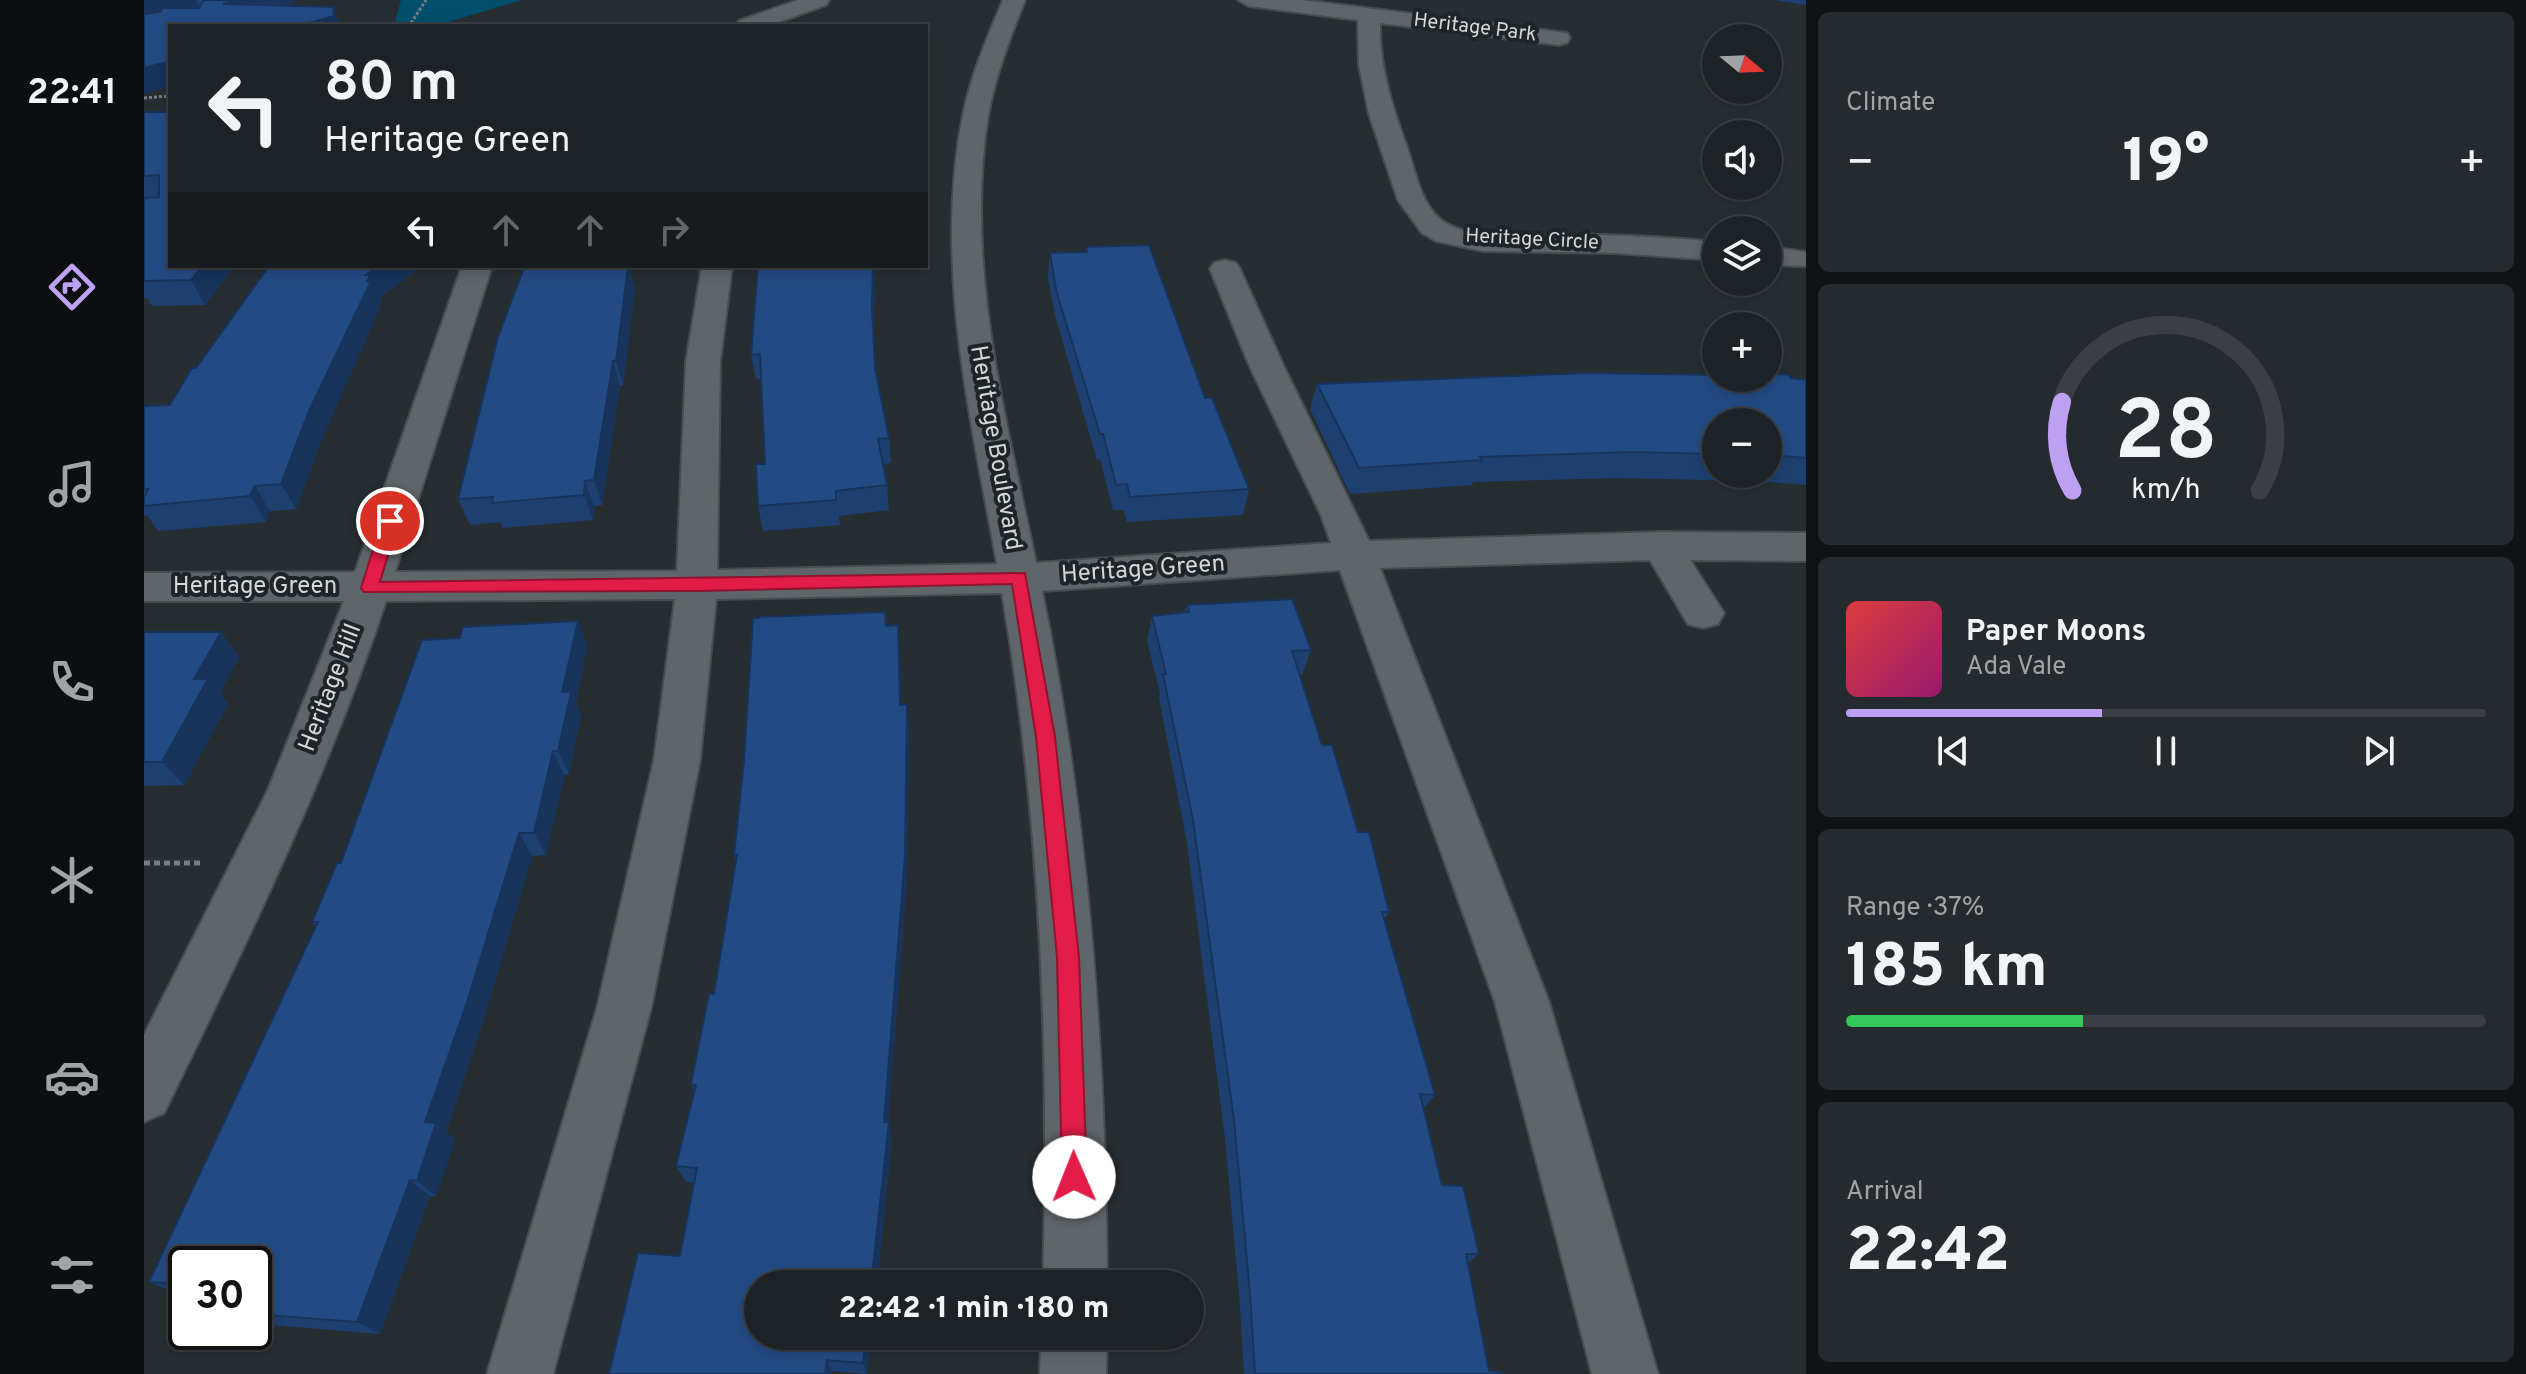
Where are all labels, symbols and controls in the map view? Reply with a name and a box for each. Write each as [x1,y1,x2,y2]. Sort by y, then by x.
street label: Heritage Park [1412,8,1538,48]
north arrow [1702,24,1782,104]
map controls [1702,24,1782,488]
text: 80 m [324,50,458,120]
icon: left [192,56,296,160]
text: 22:41 [27,71,117,117]
text: Climate [1846,87,1935,120]
text: Heritage Green [324,119,571,165]
button: sound [1702,120,1782,200]
text: 19° [2123,127,2209,203]
text: − [1846,137,1874,193]
text: + [2458,137,2486,193]
icon: left [400,208,444,252]
icon: ahead [484,208,528,252]
icon: ahead [568,208,612,252]
icon: right [652,208,696,252]
button: layers [1702,216,1782,296]
street label: Heritage Circle [1464,224,1600,256]
icon: directions [44,259,100,315]
button: + [1702,312,1782,392]
street label: Heritage Boulevard [962,343,1028,553]
text: 28 [2114,383,2218,488]
button: − [1702,408,1782,488]
icon: music [44,456,100,512]
text: km/h [2131,473,2201,509]
pin [356,487,424,555]
icon: arrive [368,499,412,543]
street label: Heritage Green [1060,549,1226,591]
street label: Heritage Green [173,572,337,602]
text: Paper Moons [1966,614,2146,651]
street label: Heritage Hill [293,620,369,756]
text: Ada Vale [1966,651,2066,684]
icon: phone [44,654,100,710]
icon: previous [1931,729,1975,773]
icon: pause [2144,729,2188,773]
icon: next [2357,729,2401,773]
icon: climate [44,852,100,908]
text: Range · 37% [1846,892,1984,925]
text: 185 km [1846,932,2048,1008]
icon: car [44,1049,100,1105]
position arrow [1032,1135,1116,1219]
text: Arrival [1846,1176,1924,1209]
text: 22:42 [1846,1216,2010,1292]
speed limit sign: 30 [168,1246,272,1350]
icon: filters [44,1247,100,1303]
text: 22:42 · 1 min · 180 m [839,1291,1109,1328]

